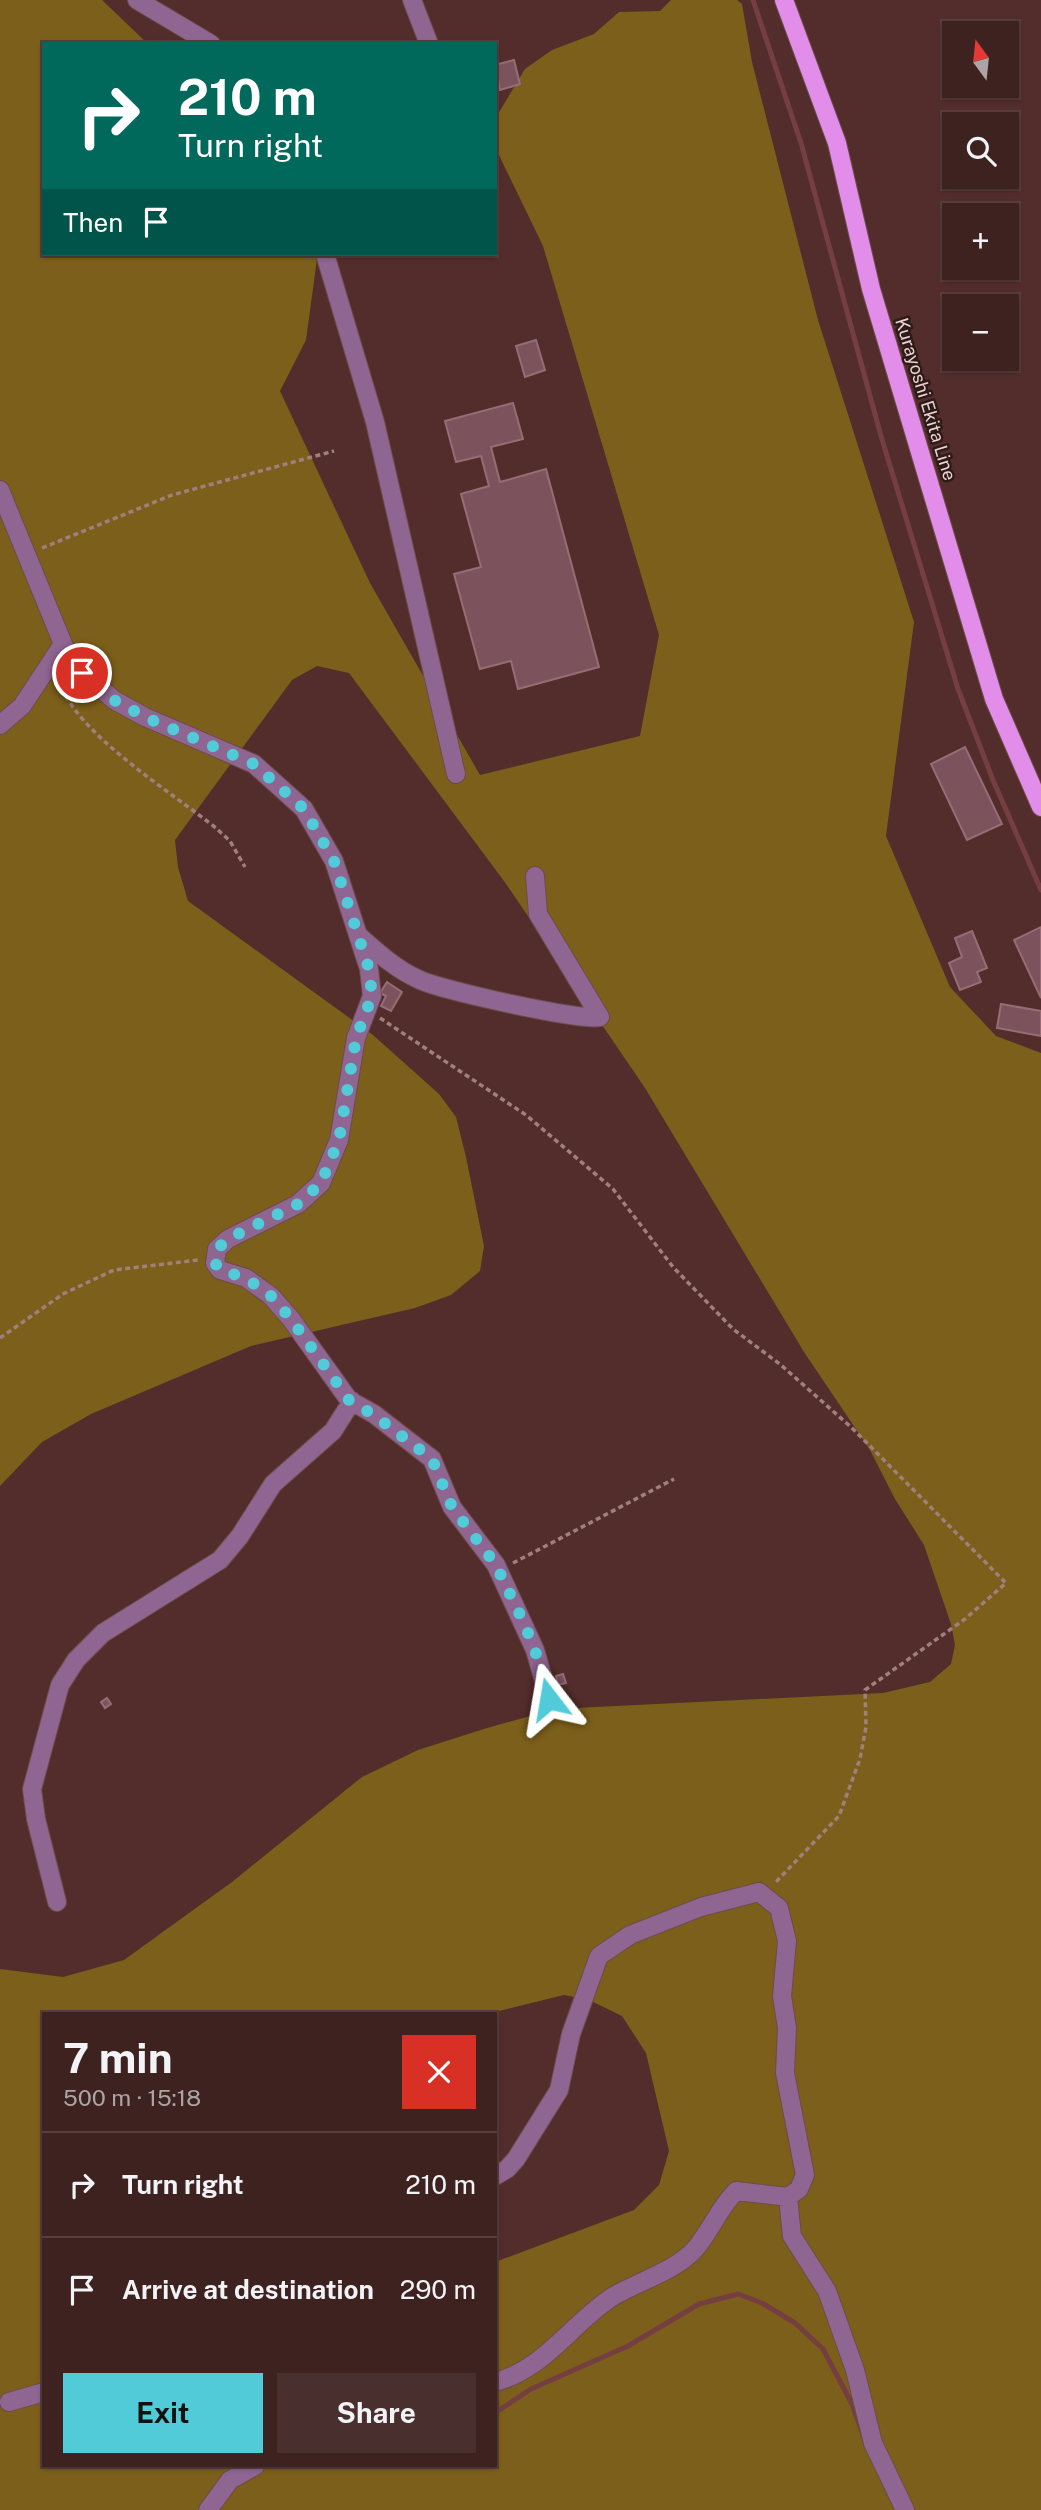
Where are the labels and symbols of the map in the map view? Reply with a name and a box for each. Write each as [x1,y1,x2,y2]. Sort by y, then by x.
north arrow [942,21,1018,98]
street label: Kurayoshi Ekita Line [891,315,961,483]
pin [52,643,112,703]
position arrow [512,1662,586,1736]

